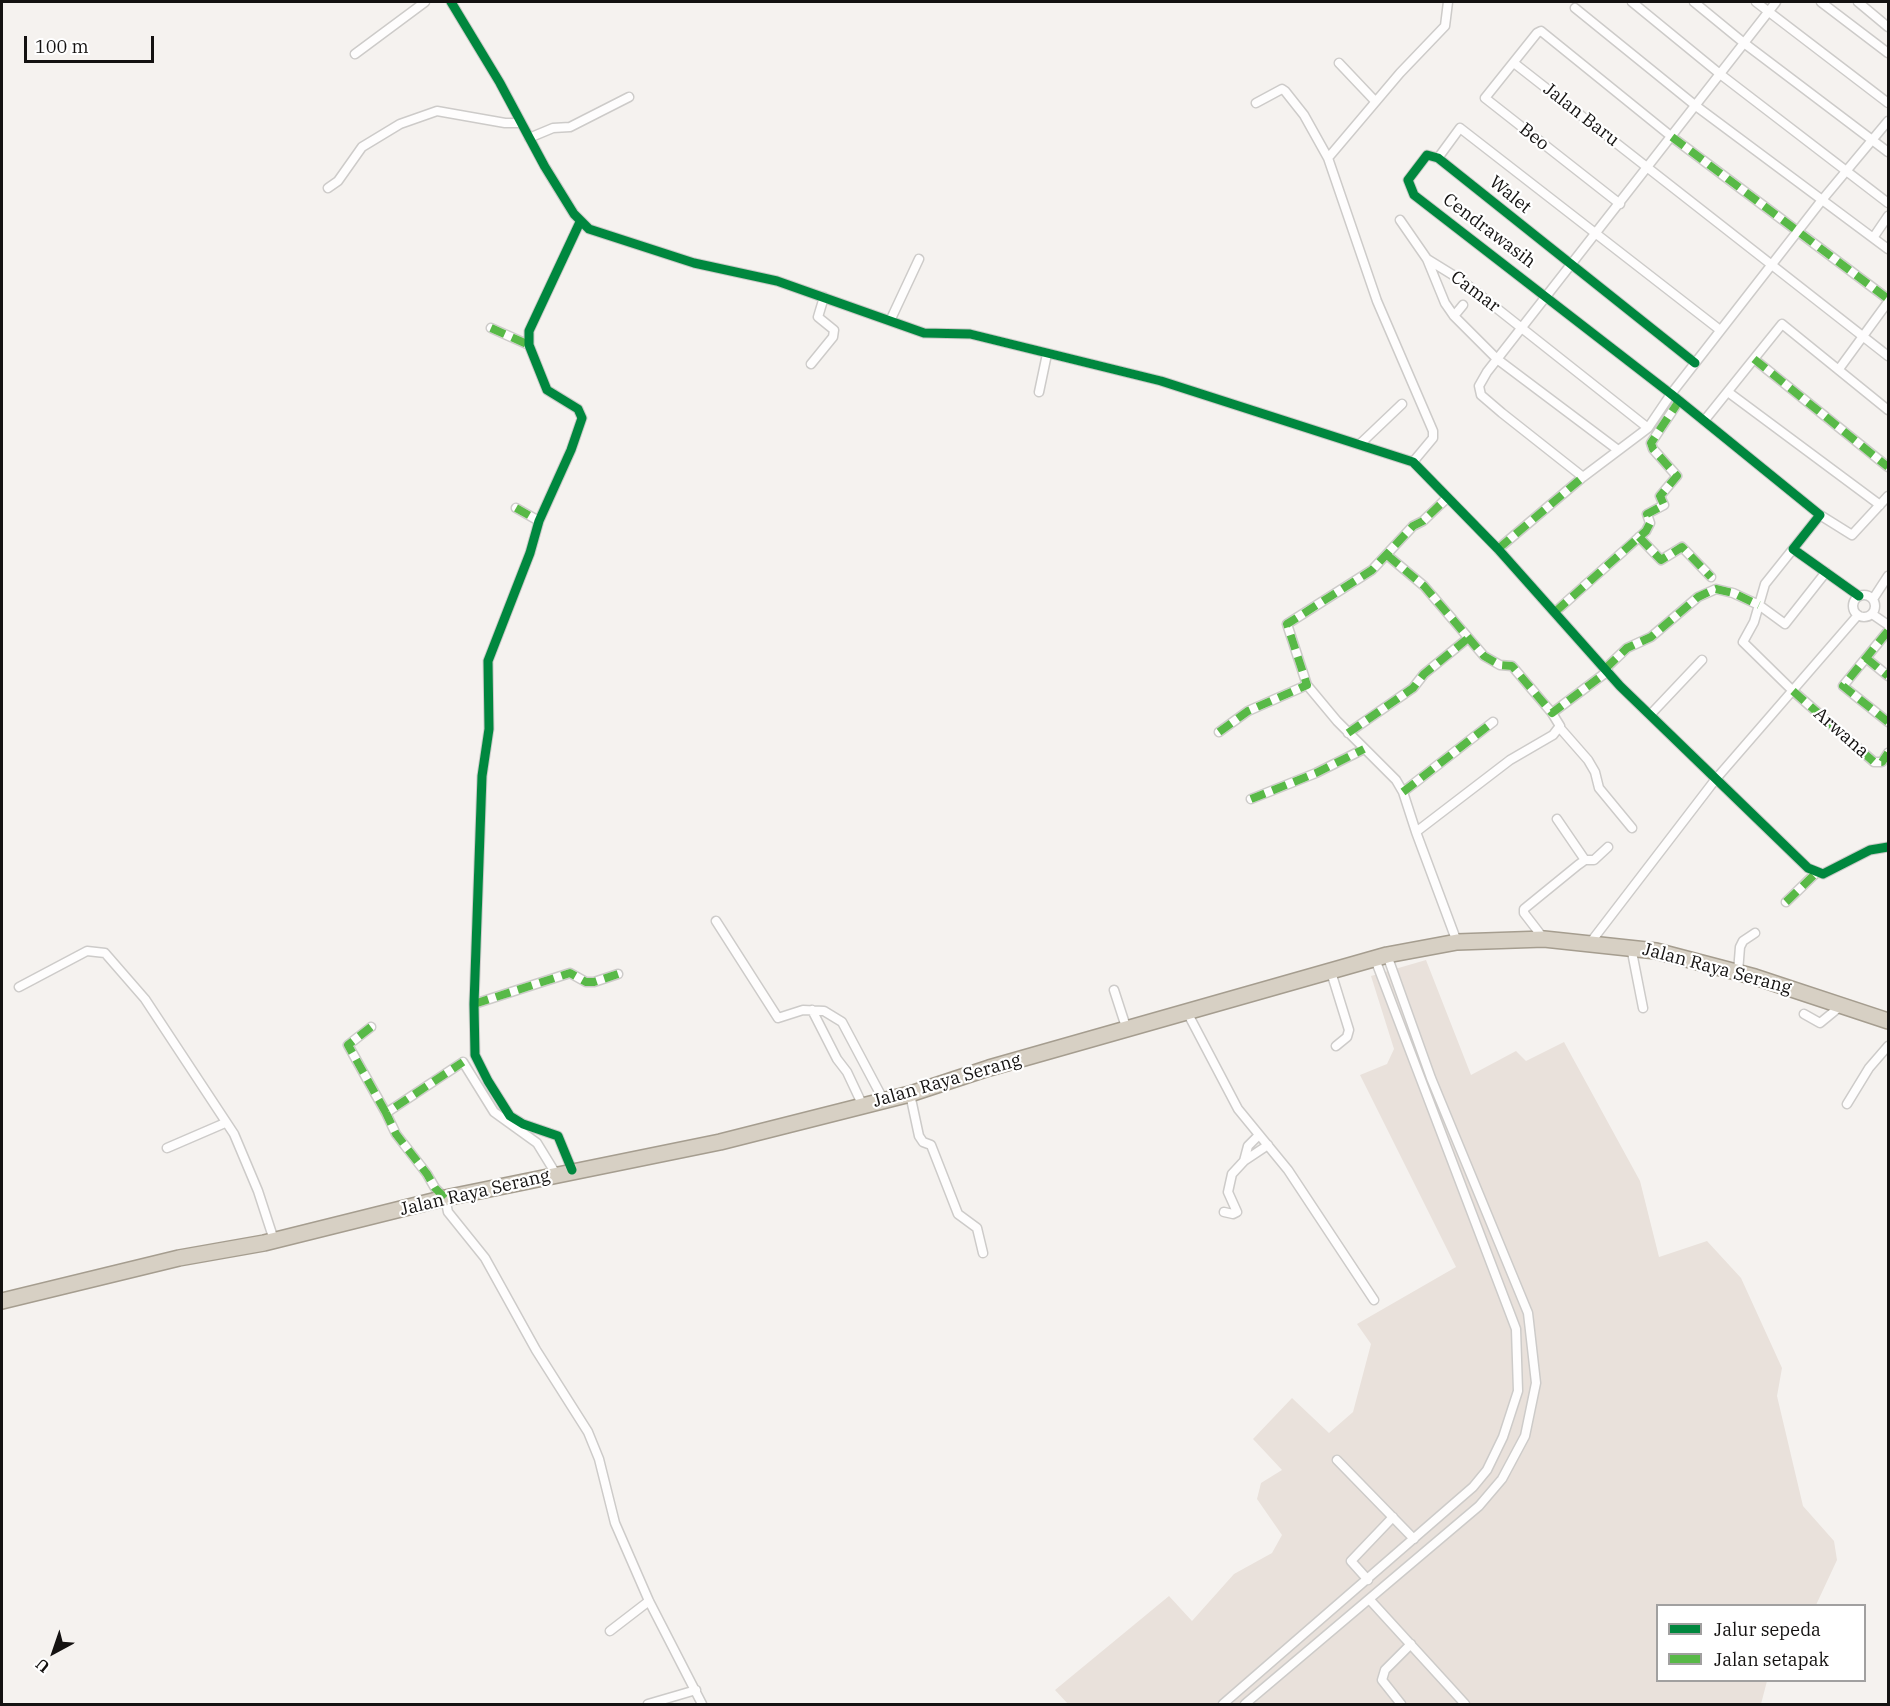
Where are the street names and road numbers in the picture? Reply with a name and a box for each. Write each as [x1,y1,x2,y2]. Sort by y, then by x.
street label: Jalan Baru [1539,79,1623,151]
street label: Beo [1515,119,1553,155]
street label: Walet [1485,172,1535,218]
street label: Cendrawasih [1438,189,1540,273]
street label: Camar [1446,266,1504,318]
street label: Arwana [1809,703,1873,763]
street label: Jalan Raya Serang [1640,939,1794,999]
street label: Jalan Raya Serang [870,1049,1024,1113]
street label: Jalan Raya Serang [398,1165,552,1221]

